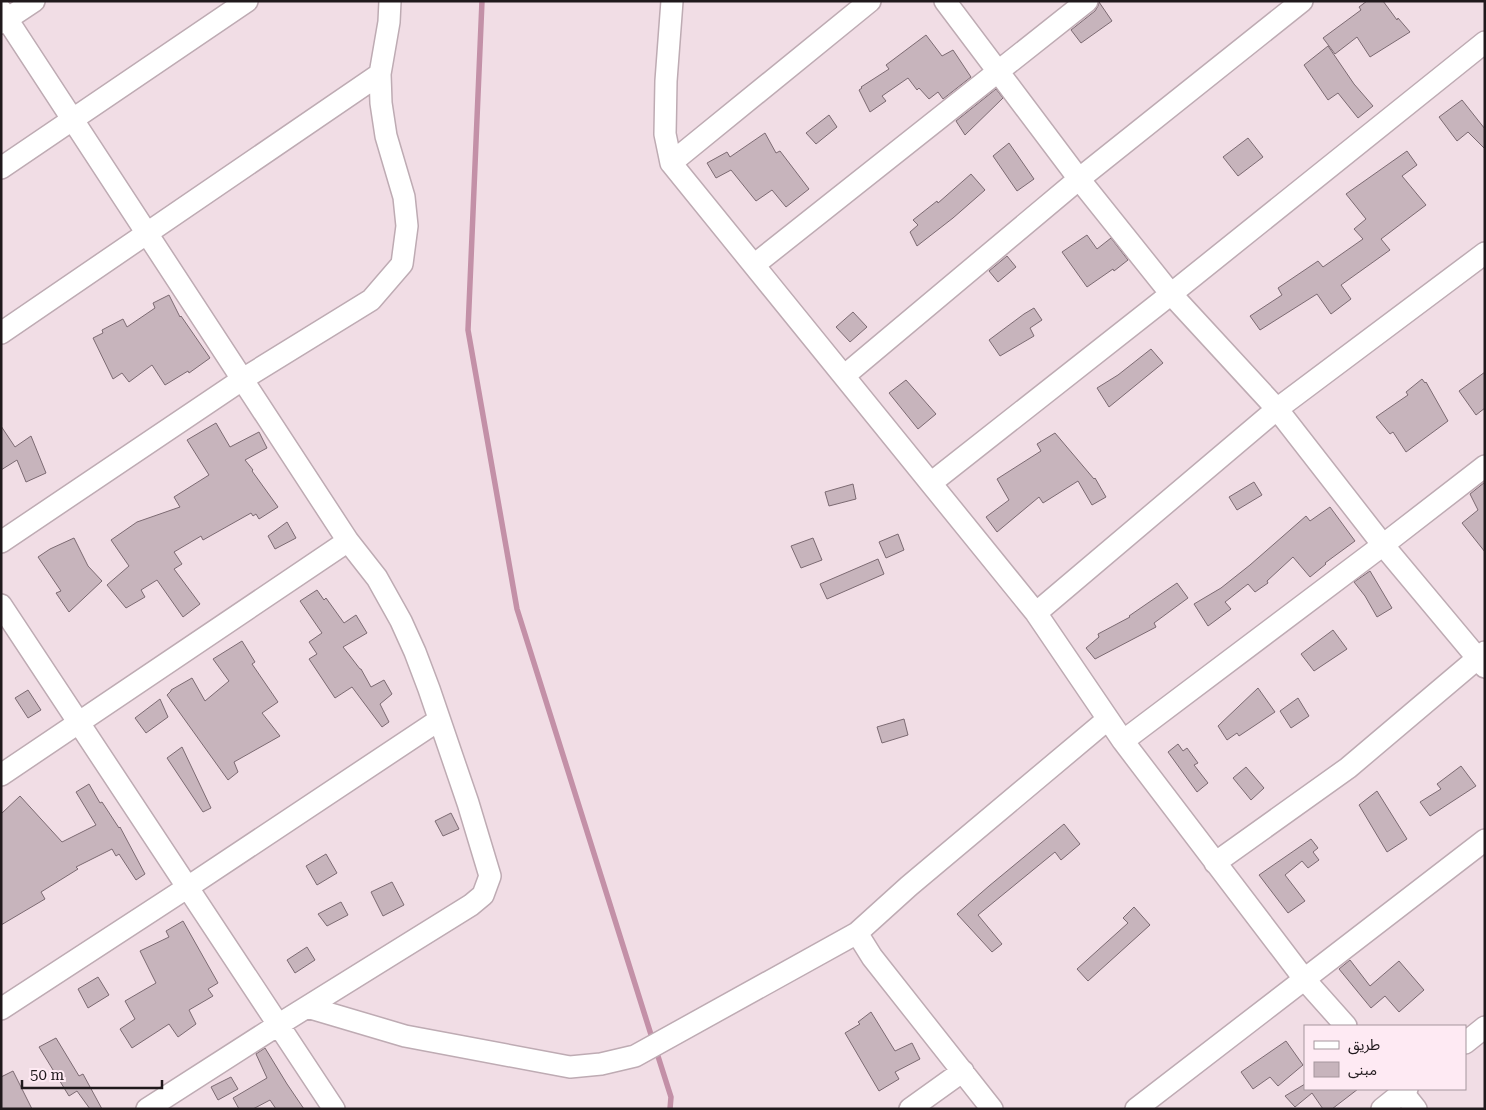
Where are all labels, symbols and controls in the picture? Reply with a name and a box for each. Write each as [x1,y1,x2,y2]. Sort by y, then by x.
legend [1304,1025,1466,1090]
text: طريق [1348,1036,1380,1055]
scale bar [22,1058,162,1090]
text: مبنى [1348,1061,1377,1079]
text: 50 m [30,1066,65,1084]

